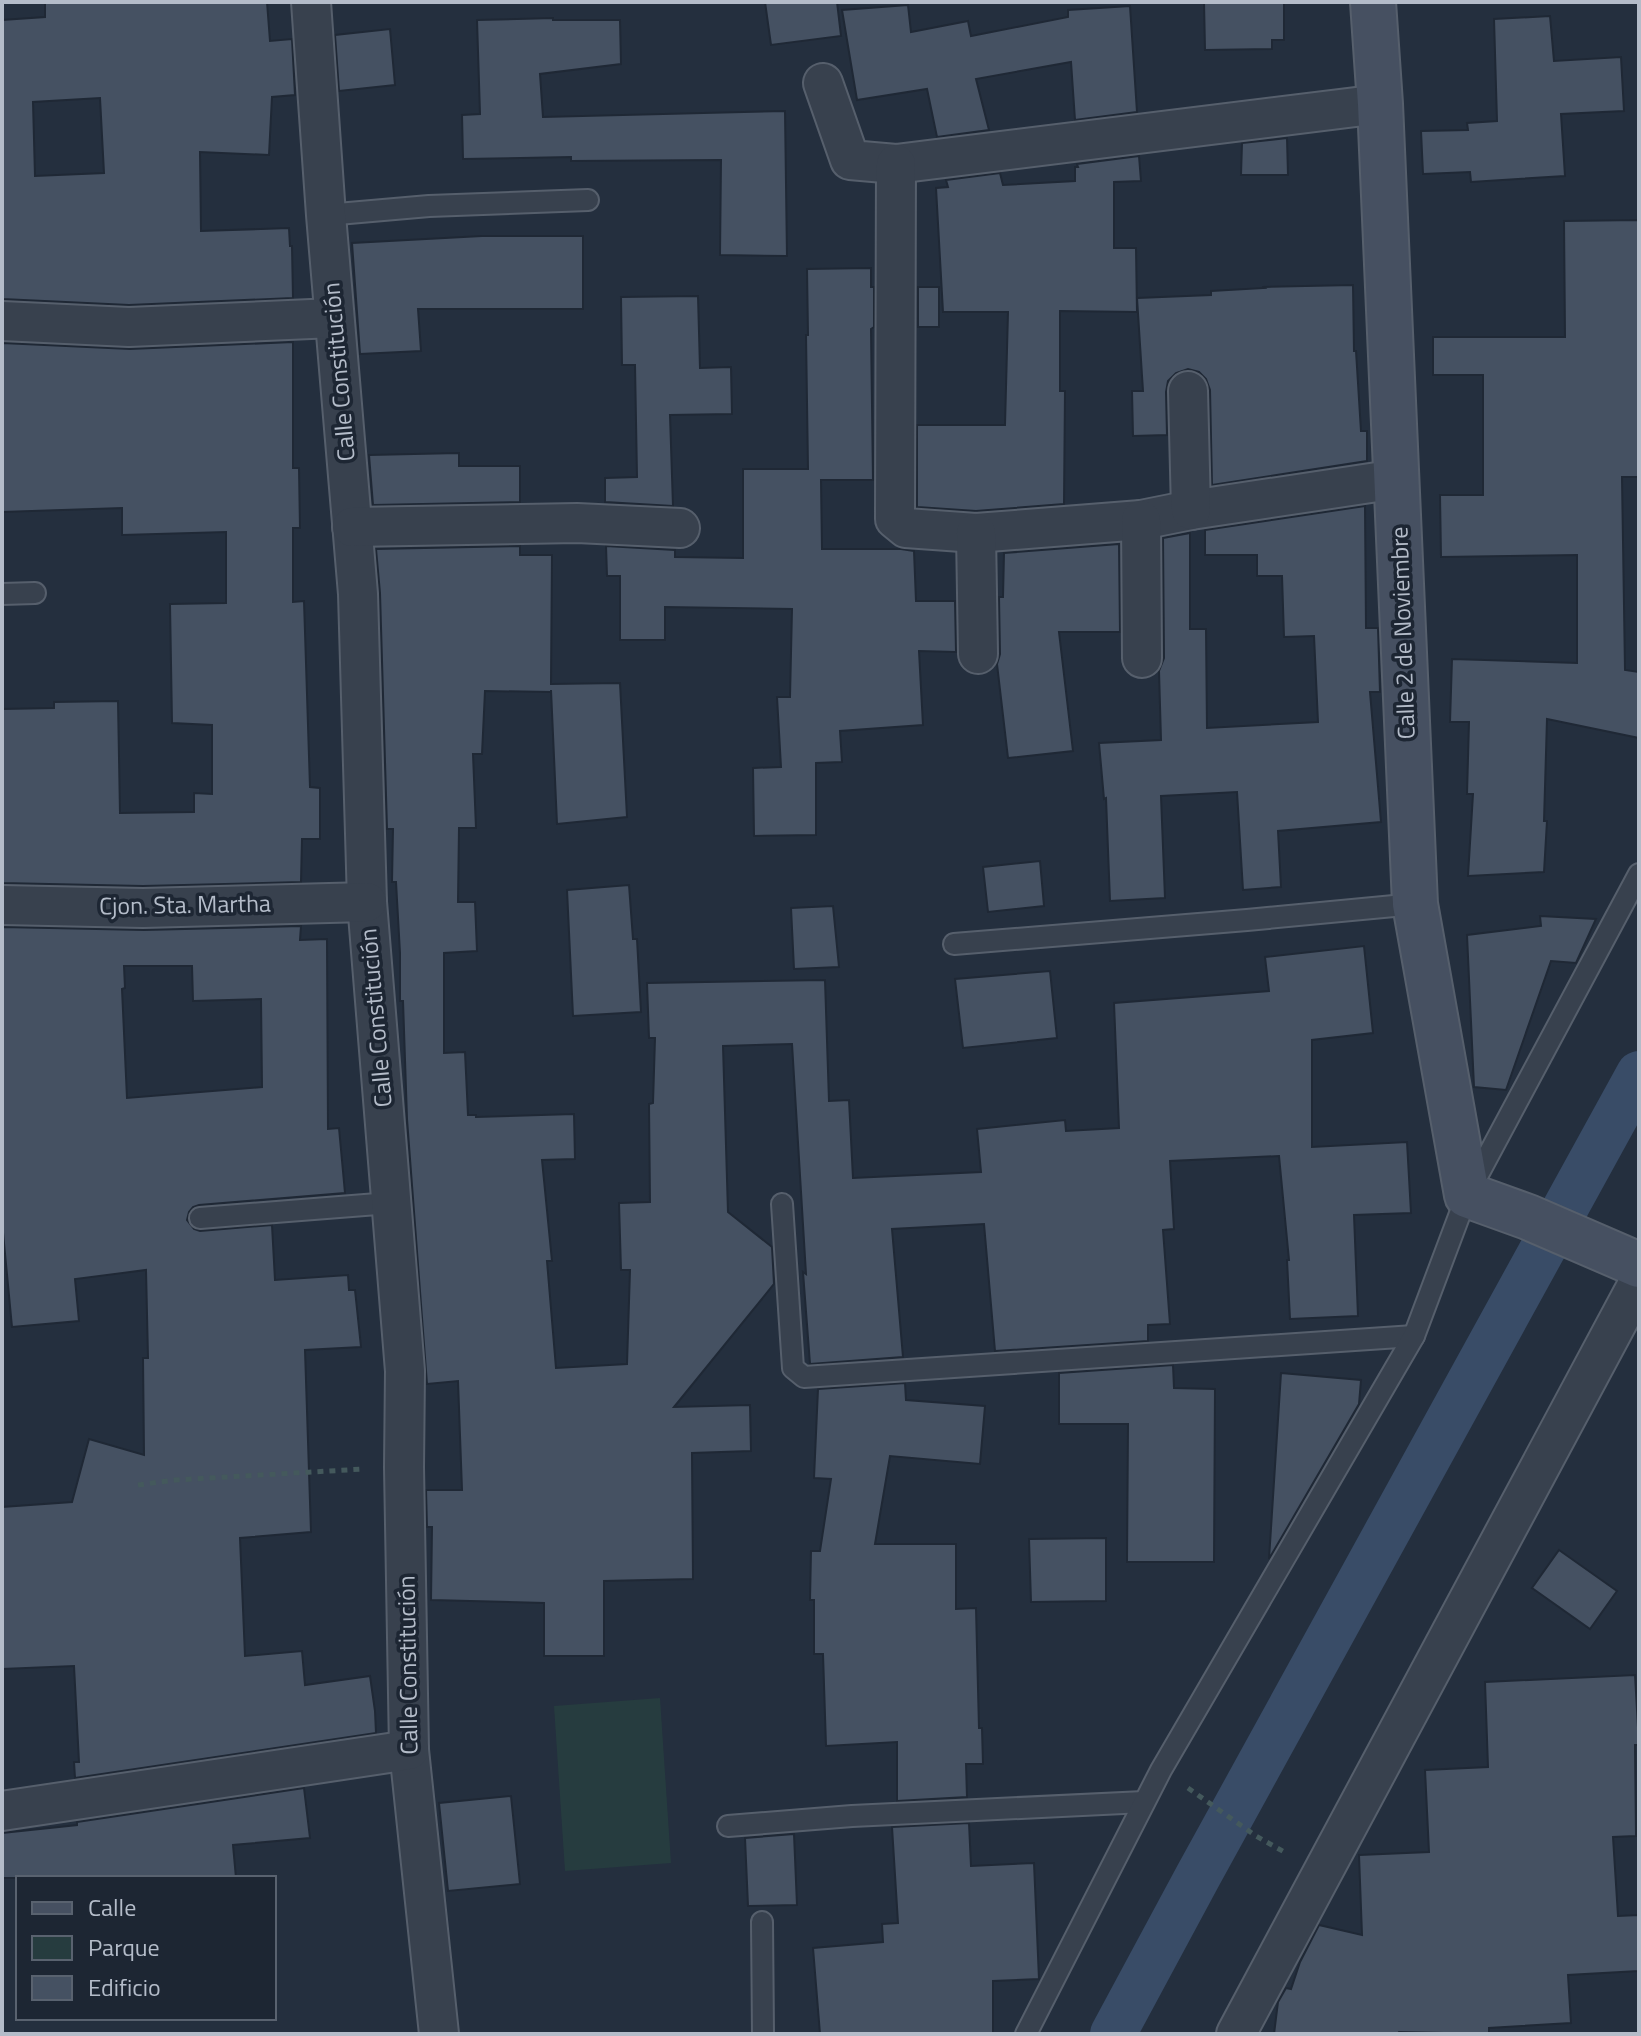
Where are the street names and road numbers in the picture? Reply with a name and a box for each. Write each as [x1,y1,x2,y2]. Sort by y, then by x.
street label: Calle Constitución [312,281,364,463]
street label: Calle 2 de Noviembre [1380,526,1424,740]
street label: Cjon. Sta. Martha [99,885,271,923]
street label: Calle Constitución [349,927,401,1109]
street label: Calle Constitución [387,1575,427,1755]

